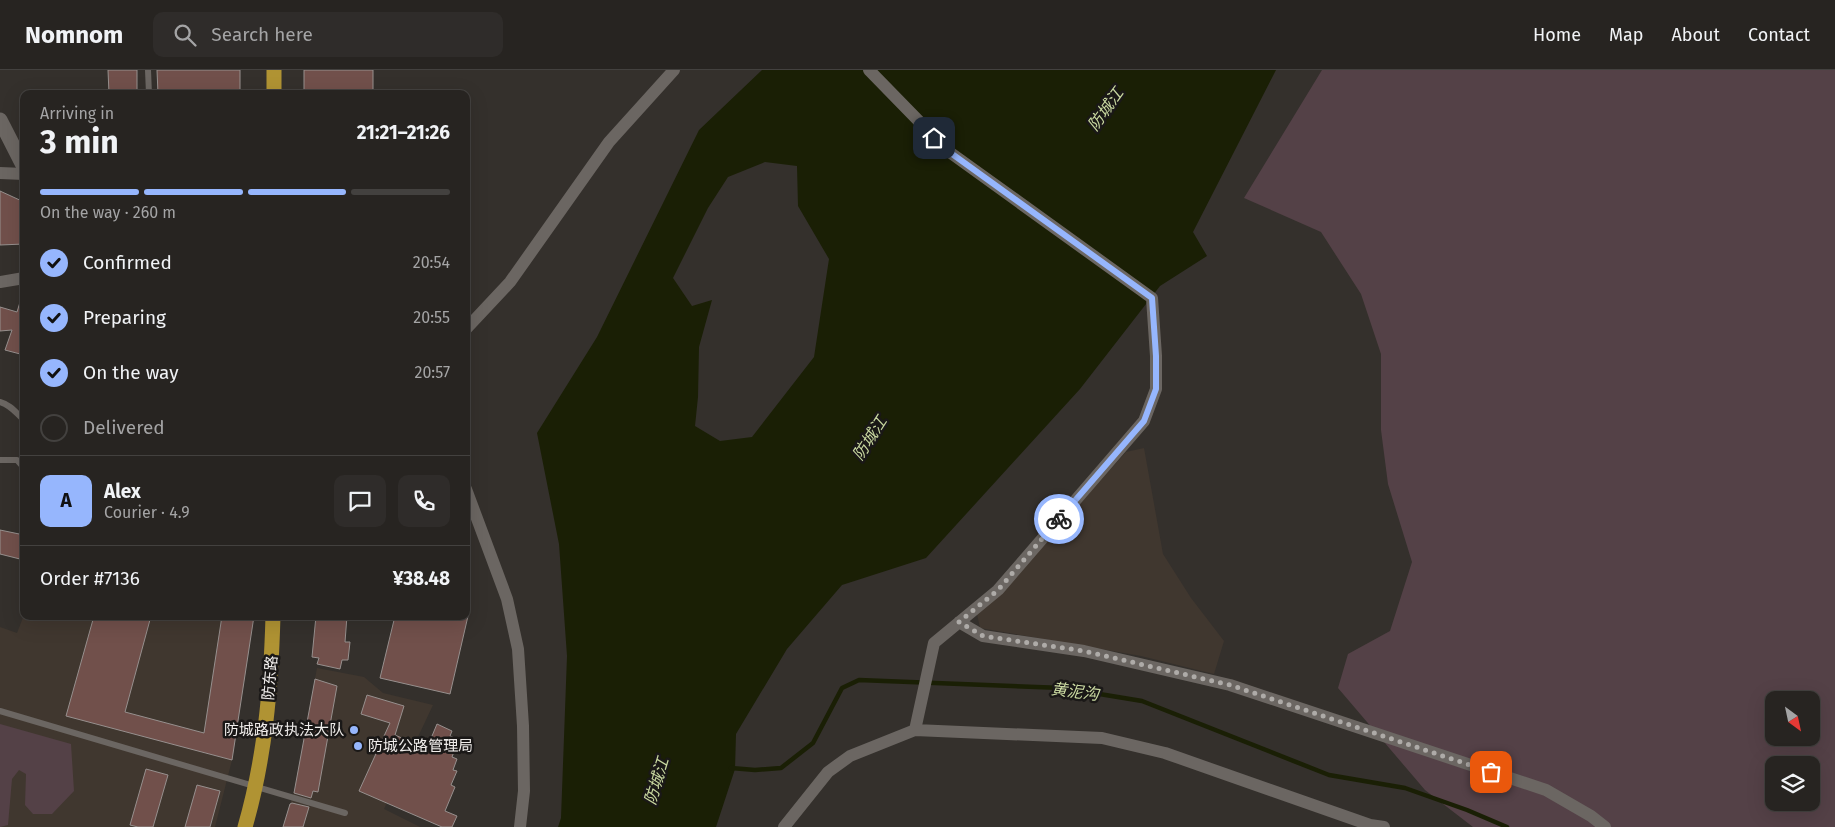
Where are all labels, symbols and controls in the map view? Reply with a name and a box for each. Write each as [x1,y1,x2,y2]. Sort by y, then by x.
search box [153,12,503,57]
text: Nomnom [25,21,123,49]
icon: search [171,21,199,49]
text: Search here [211,23,313,46]
text: Home [1533,24,1581,46]
text: Map [1609,24,1643,46]
text: About [1671,24,1720,46]
text: Contact [1748,24,1810,46]
water label: 防城江 [1084,83,1128,134]
text: Arriving in [40,104,114,123]
pin [913,117,955,159]
text: 21:21–21:26 [357,121,450,144]
text: 3 min [40,123,119,161]
icon: home [920,124,948,152]
text: On the way · 260 m [40,203,176,222]
icon: check [40,249,68,277]
text: Confirmed [83,251,172,274]
text: 20:54 [413,253,450,272]
icon: check [40,304,68,332]
text: Preparing [83,306,166,329]
text: 20:55 [413,308,450,327]
icon: check [40,359,68,387]
text: On the way [83,361,179,384]
text: 20:57 [415,363,450,382]
water label: 防城江 [848,411,892,464]
text: Delivered [83,416,165,439]
button: chat [334,475,386,527]
button: phone [398,475,450,527]
text: Alex [104,480,141,503]
text: A [60,489,72,512]
courier [1034,494,1084,544]
text: Courier · 4.9 [104,503,190,522]
icon: bike [1045,505,1073,533]
text: Order #7136 [40,567,140,590]
text: ¥38.48 [393,567,450,590]
street label: 防东路 [259,655,281,701]
water label: 黄泥沟 [1050,679,1102,704]
north arrow [1765,691,1820,746]
map controls [1765,691,1820,811]
place label: 防城路政执法大队 [224,721,344,739]
marker: 防城路政执法大队 [348,724,360,736]
place label: 防城公路管理局 [368,737,473,755]
marker: 防城公路管理局 [352,740,364,752]
pin [1470,751,1512,793]
water label: 防城江 [640,754,673,807]
button: layers [1765,756,1820,811]
icon: bag [1477,758,1505,786]

